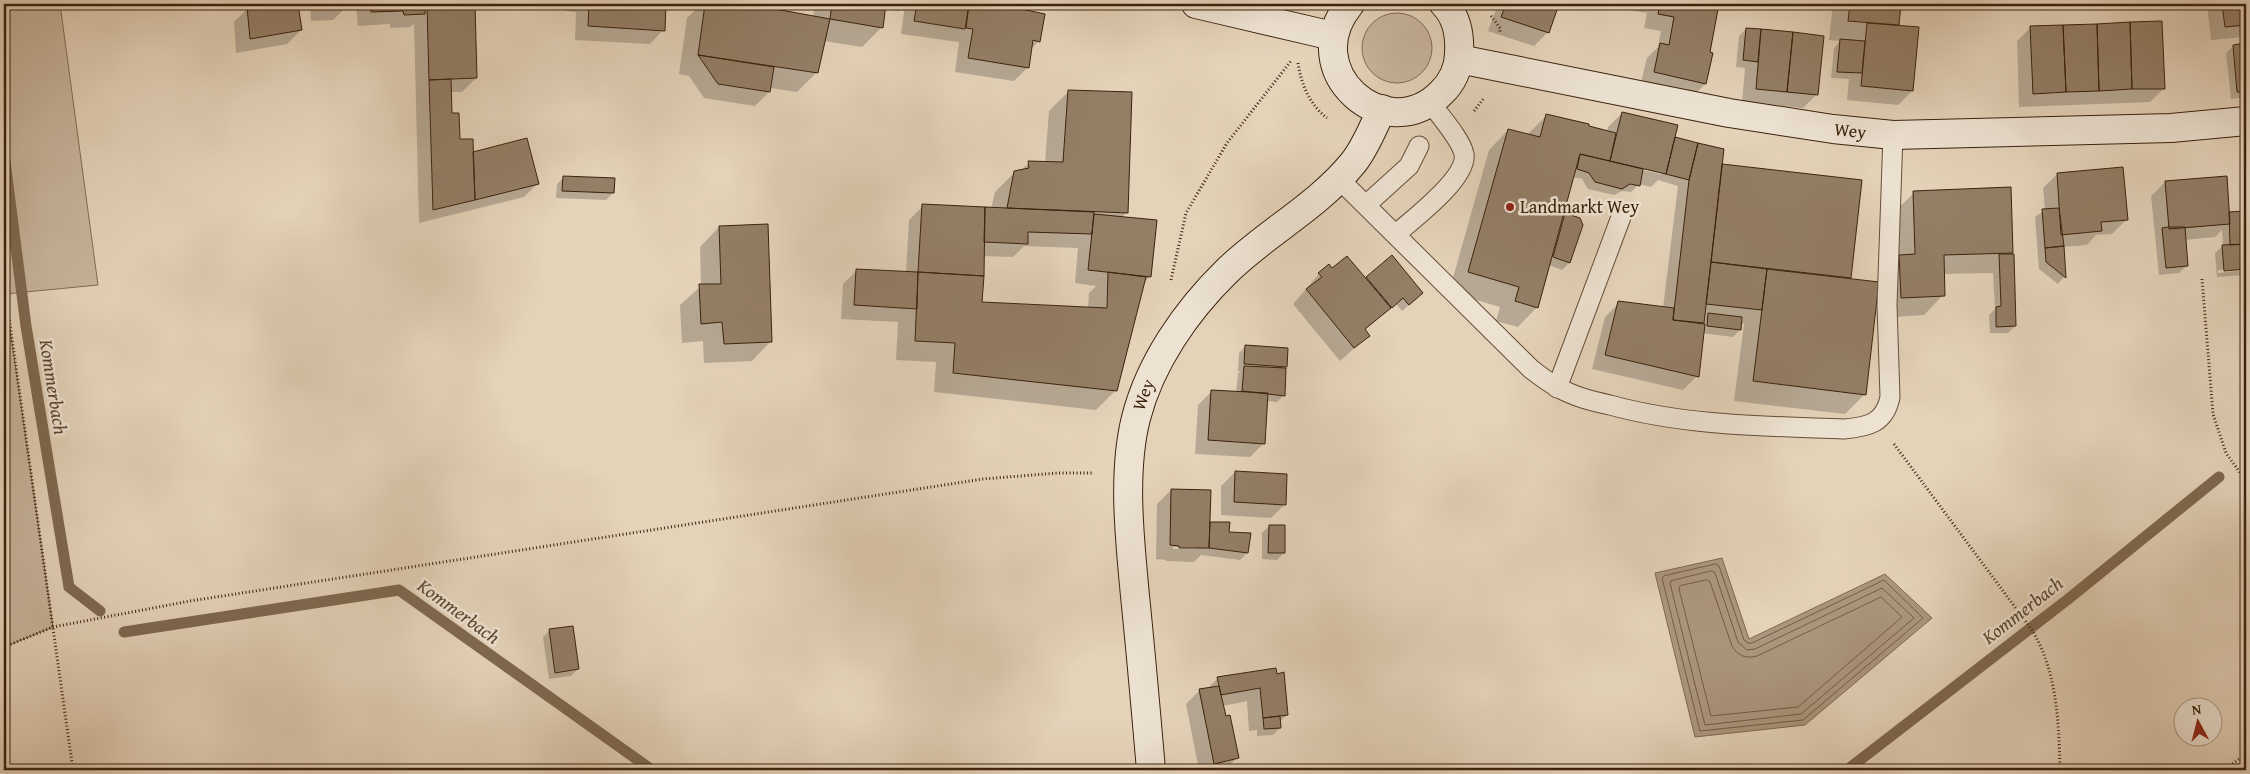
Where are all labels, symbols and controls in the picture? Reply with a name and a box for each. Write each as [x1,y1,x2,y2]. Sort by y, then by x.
street label: Wey [1833,115,1868,145]
place label: Landmarkt Wey [1520,193,1639,220]
marker: Landmarkt Wey [1504,201,1516,213]
water label: Kommerbach [32,336,75,437]
street label: Wey [1125,374,1161,414]
water label: Kommerbach [1975,569,2069,651]
water label: Kommerbach [411,571,506,651]
north arrow [2172,696,2222,746]
text: N [2191,699,2203,720]

